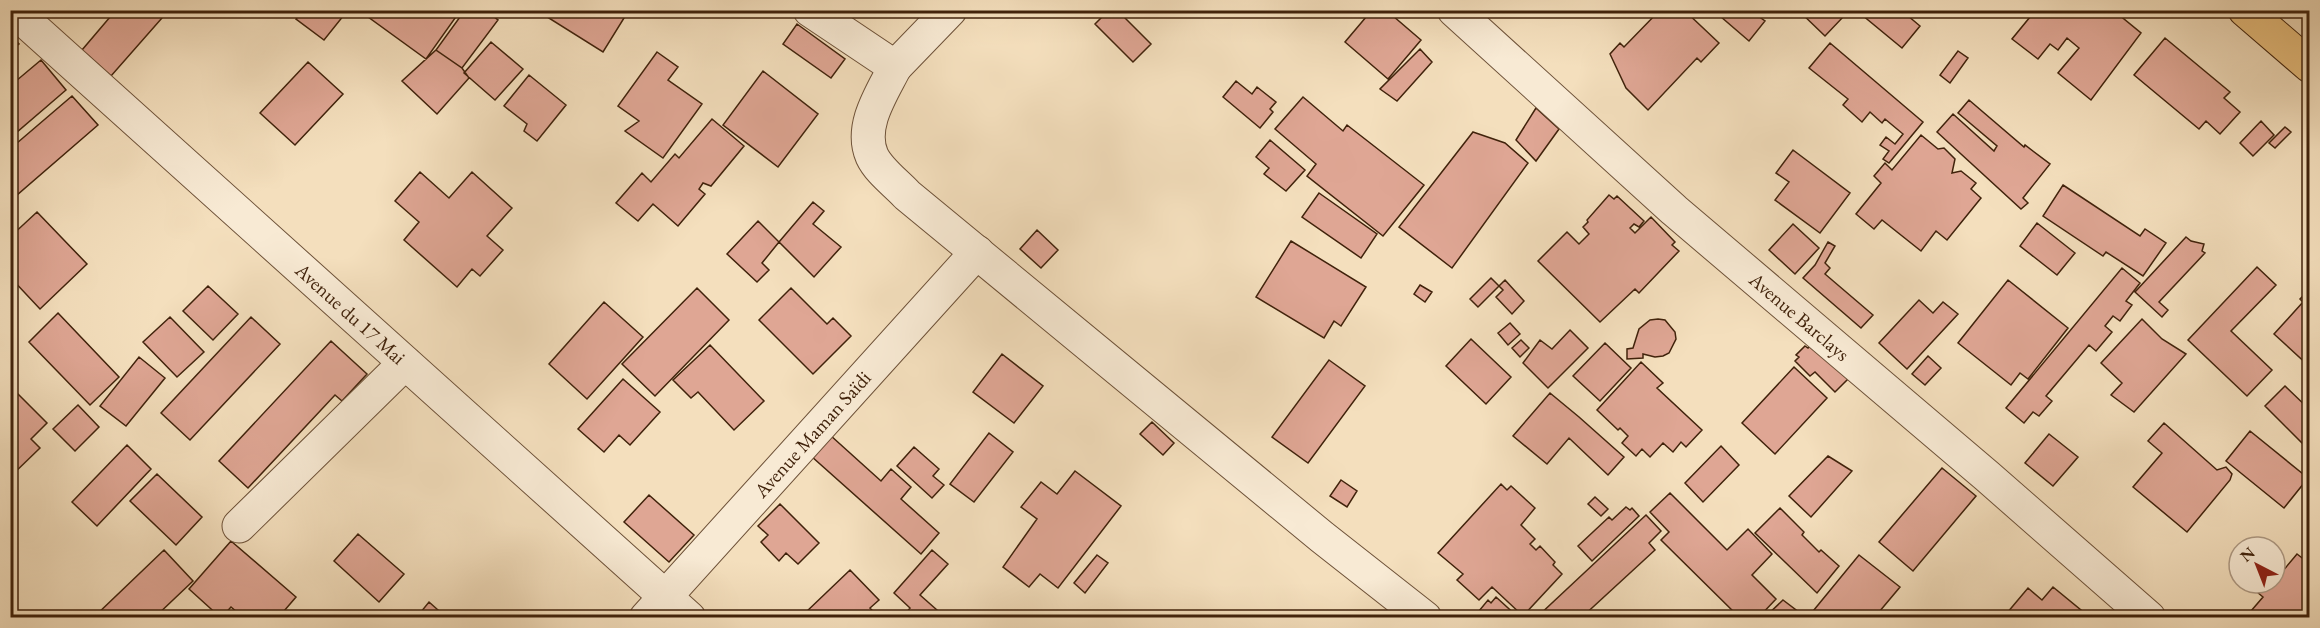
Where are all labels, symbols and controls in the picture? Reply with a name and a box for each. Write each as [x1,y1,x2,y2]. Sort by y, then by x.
street label: Avenue du 17 Mai [289,257,411,370]
street label: Avenue Barclays [1743,266,1855,367]
street label: Avenue Maman Saïdi [748,365,877,504]
north arrow [2227,535,2287,595]
text: N [2235,542,2259,566]

